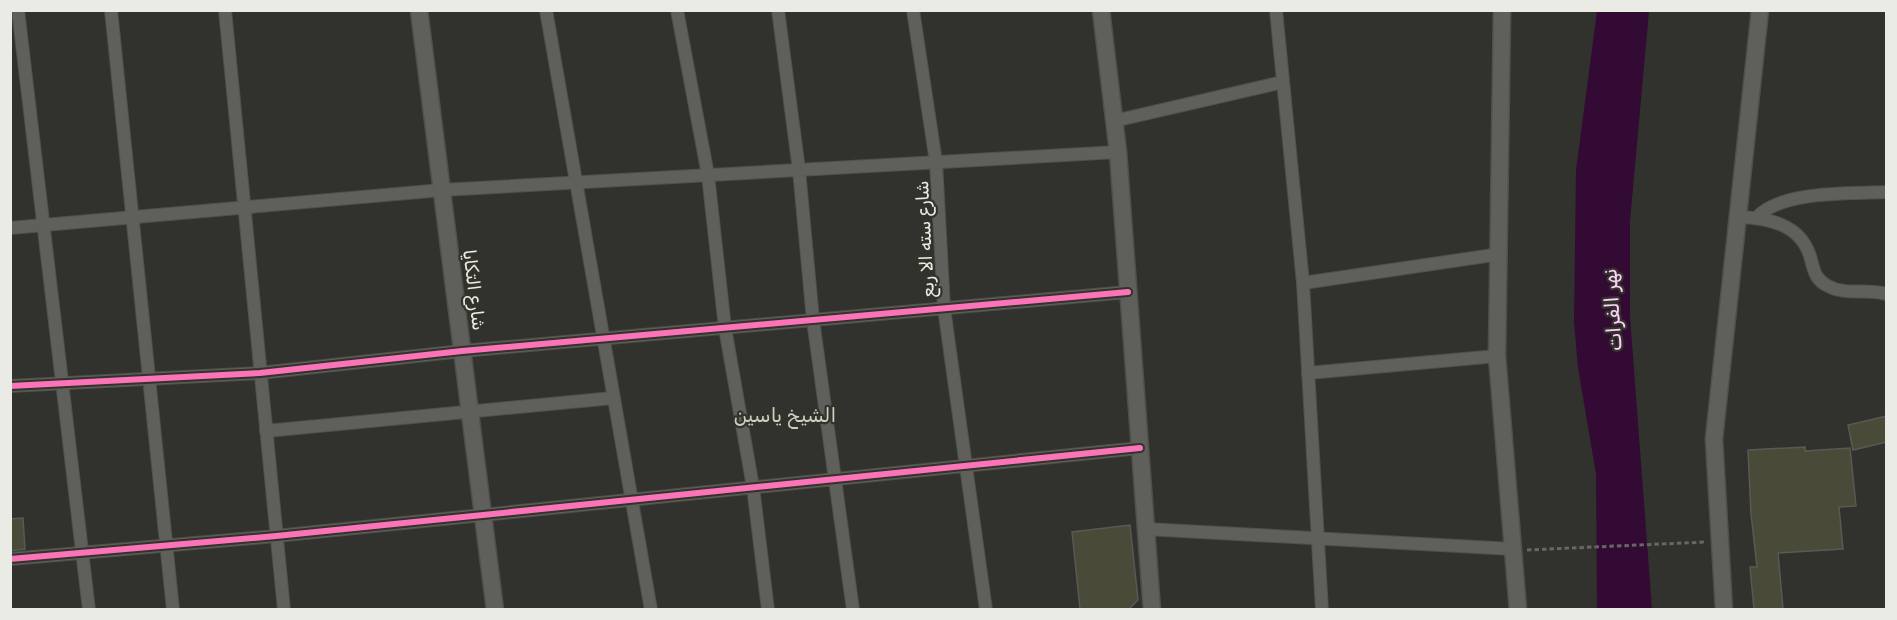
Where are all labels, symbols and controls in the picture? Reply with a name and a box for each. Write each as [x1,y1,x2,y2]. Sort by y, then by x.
street label: شارع سته الا ربع [911,180,941,298]
street label: شارع التكايا [457,248,490,332]
water label: نهر الفرات [1597,268,1627,352]
district label: الشيخ ياسين [734,403,836,429]

